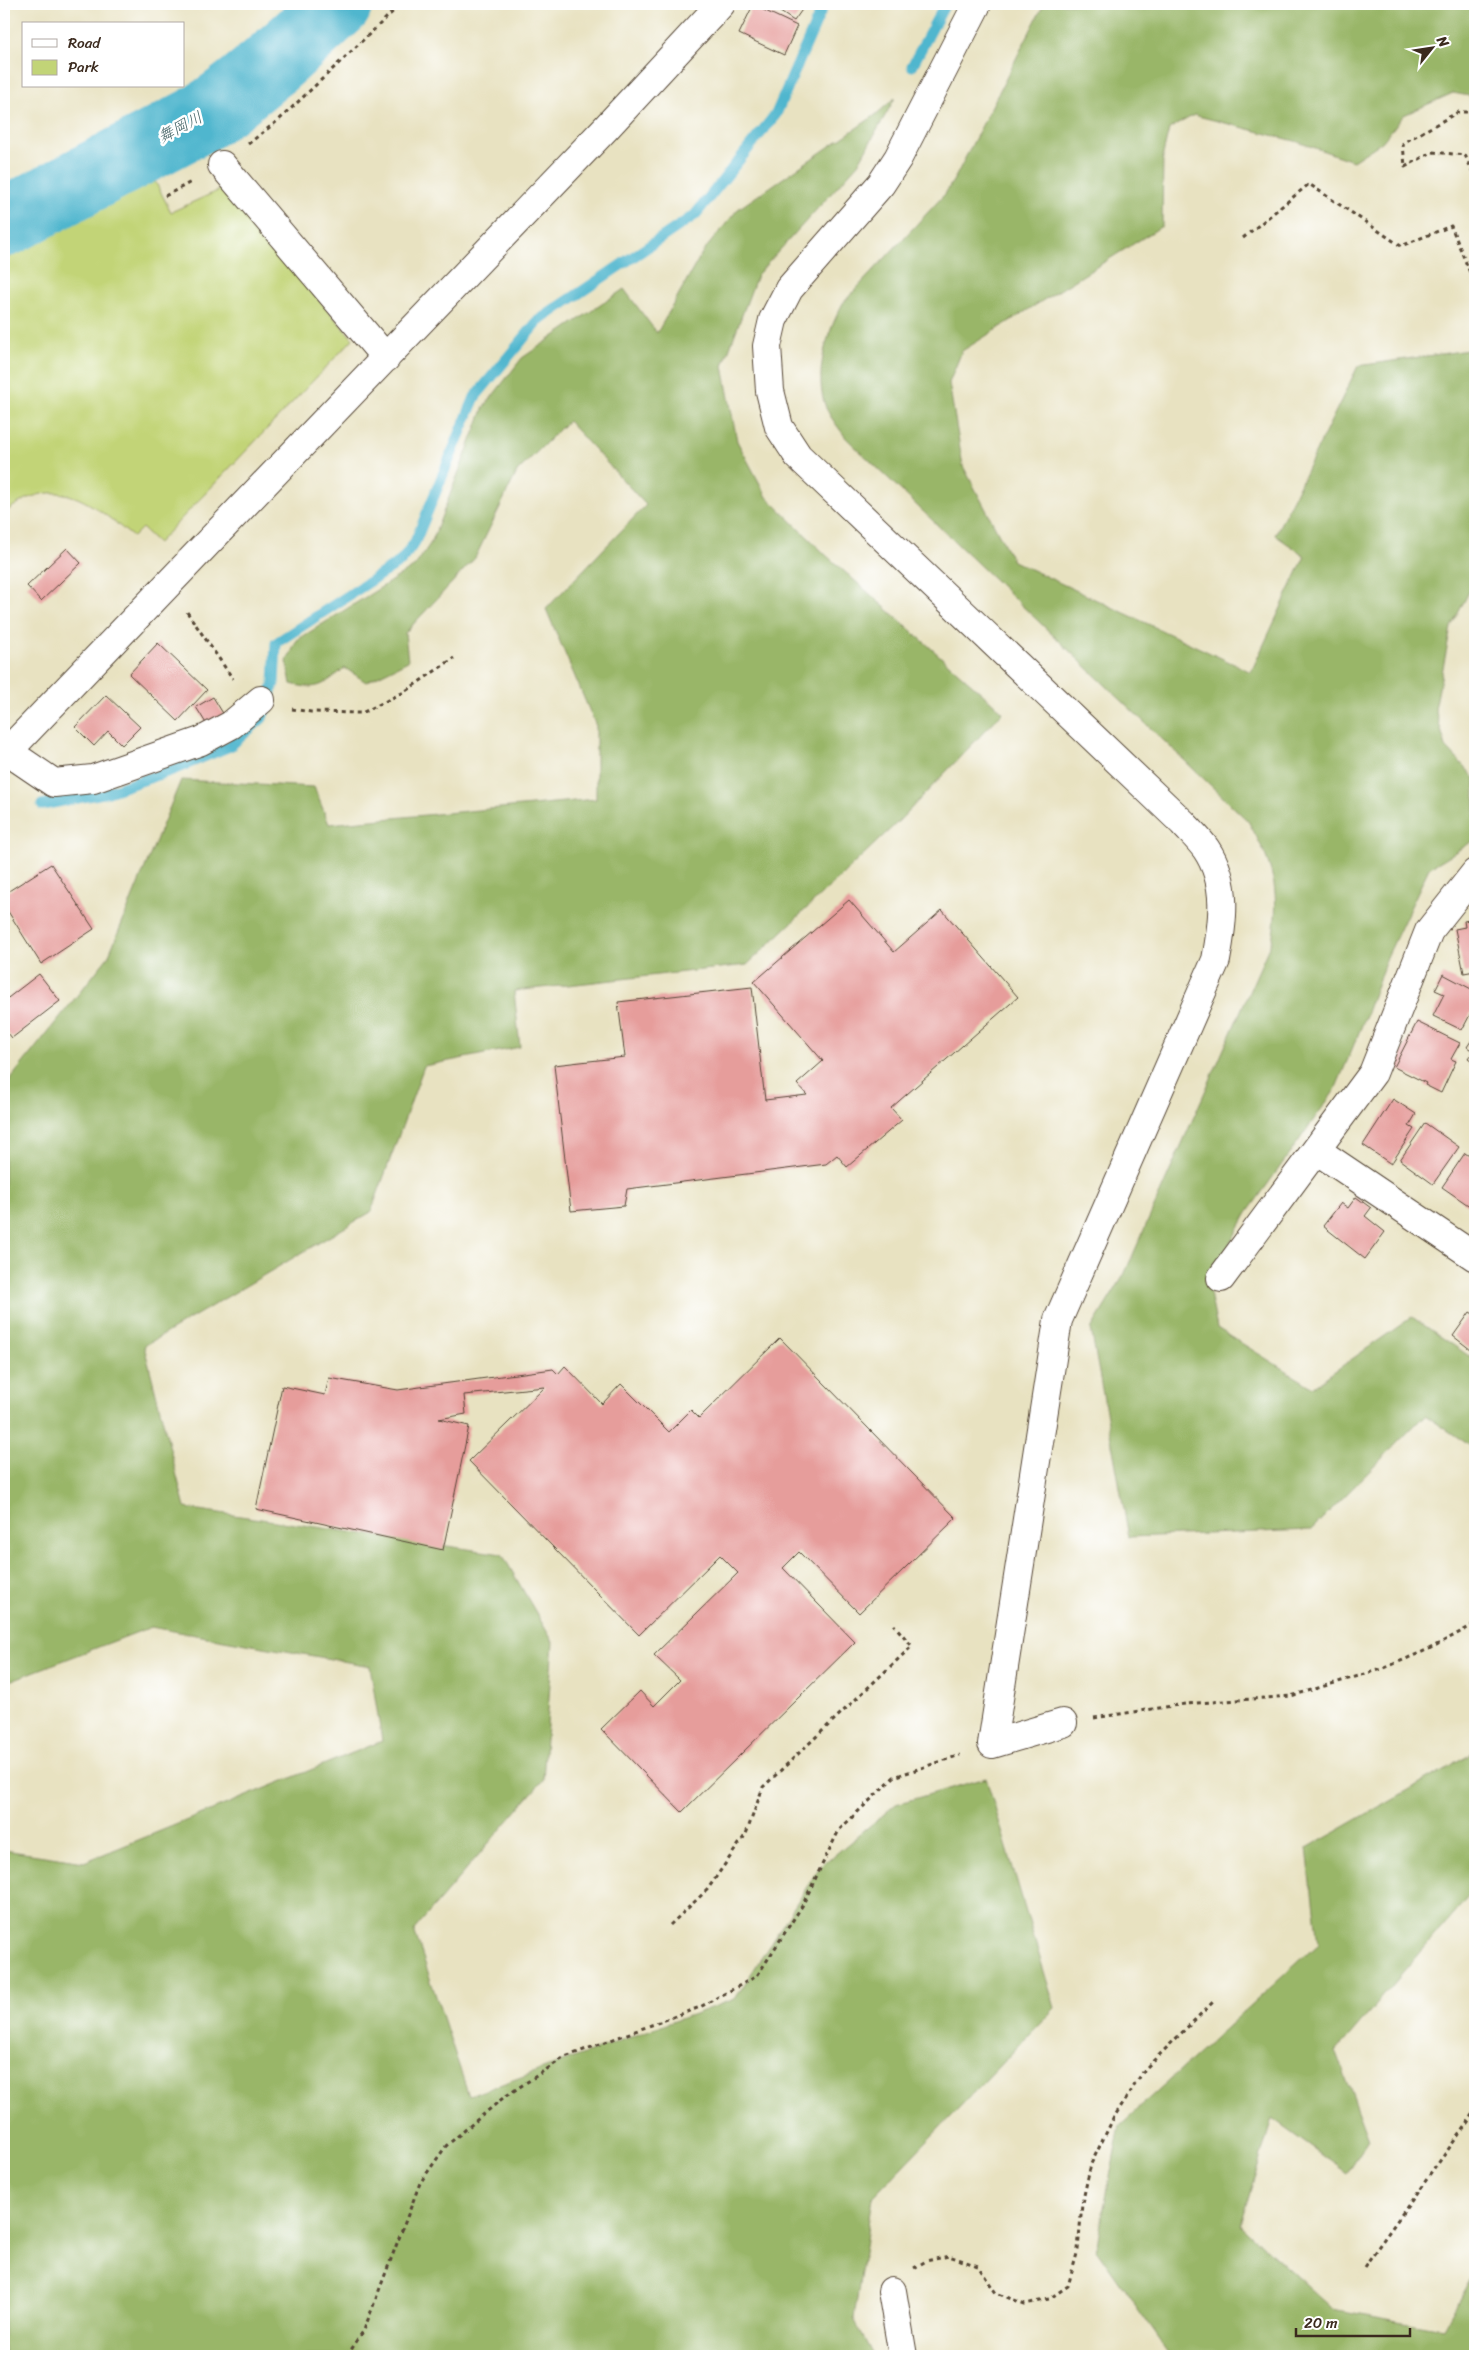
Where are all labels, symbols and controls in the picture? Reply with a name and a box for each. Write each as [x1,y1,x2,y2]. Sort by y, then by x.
legend [22,22,185,88]
north arrow [1406,22,1456,72]
text: Road [68,30,101,56]
text: N [1429,30,1456,52]
text: Park [68,54,99,80]
water label: 舞岡川 [152,103,208,151]
scale bar [1296,2305,1410,2337]
text: 20 m [1304,2310,1338,2336]

